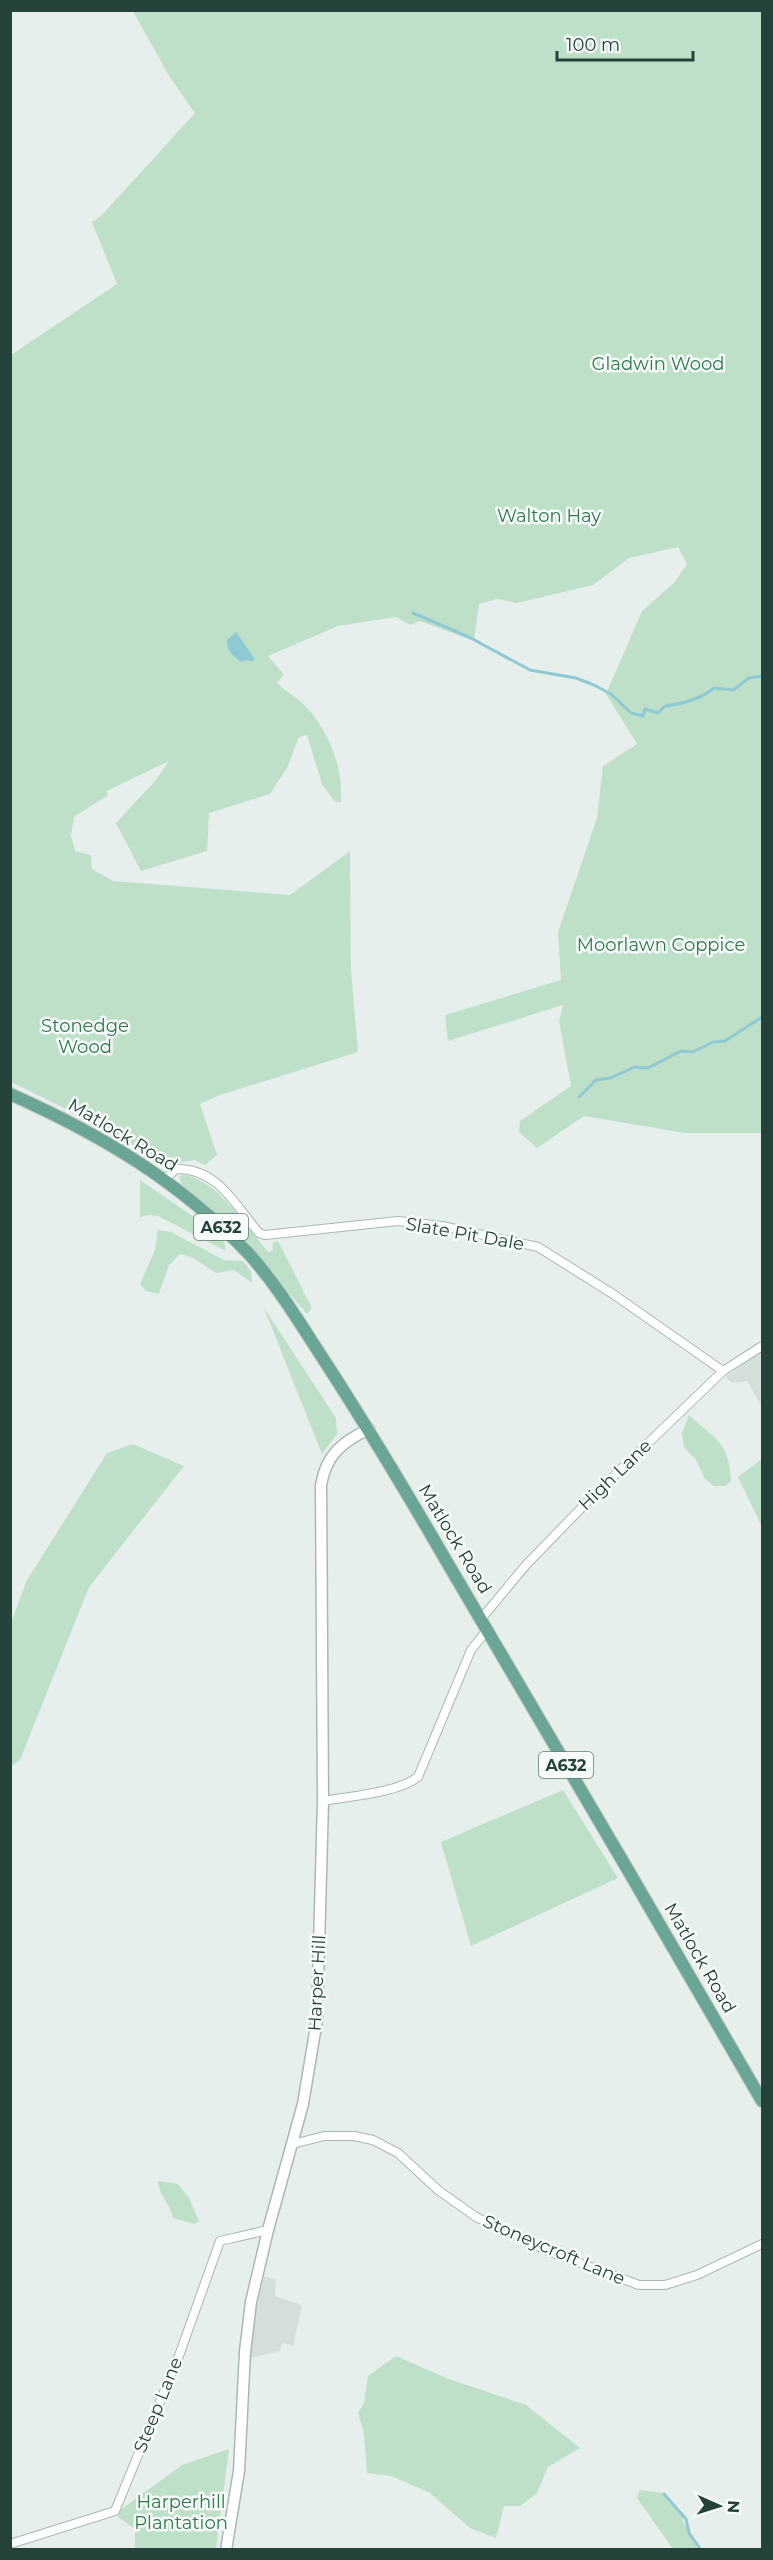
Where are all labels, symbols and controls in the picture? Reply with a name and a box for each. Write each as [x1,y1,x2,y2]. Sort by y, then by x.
scale bar [557,24,694,62]
text: 100 m [566,34,620,56]
park label: Gladwin Wood [592,353,724,375]
park label: Walton Hay [497,505,601,527]
park label: Moorlawn Coppice [577,934,745,956]
park label: Stonedge Wood [41,1015,129,1058]
street label: Matlock Road [64,1094,182,1176]
street label: Slate Pit Dale [404,1213,526,1255]
road number: A632 [194,1214,248,1240]
street label: High Lane [574,1435,656,1515]
street label: Matlock Road [414,1480,496,1598]
road number: A632 [539,1752,593,1778]
street label: Matlock Road [660,1899,740,2017]
street label: Harper Hill [303,1934,331,2032]
street label: Stoneycroft Lane [479,2210,629,2290]
street label: Steep Lane [129,2354,187,2456]
north arrow [689,2476,749,2536]
park label: Harperhill Plantation [134,2491,228,2534]
text: N [724,2500,743,2514]

